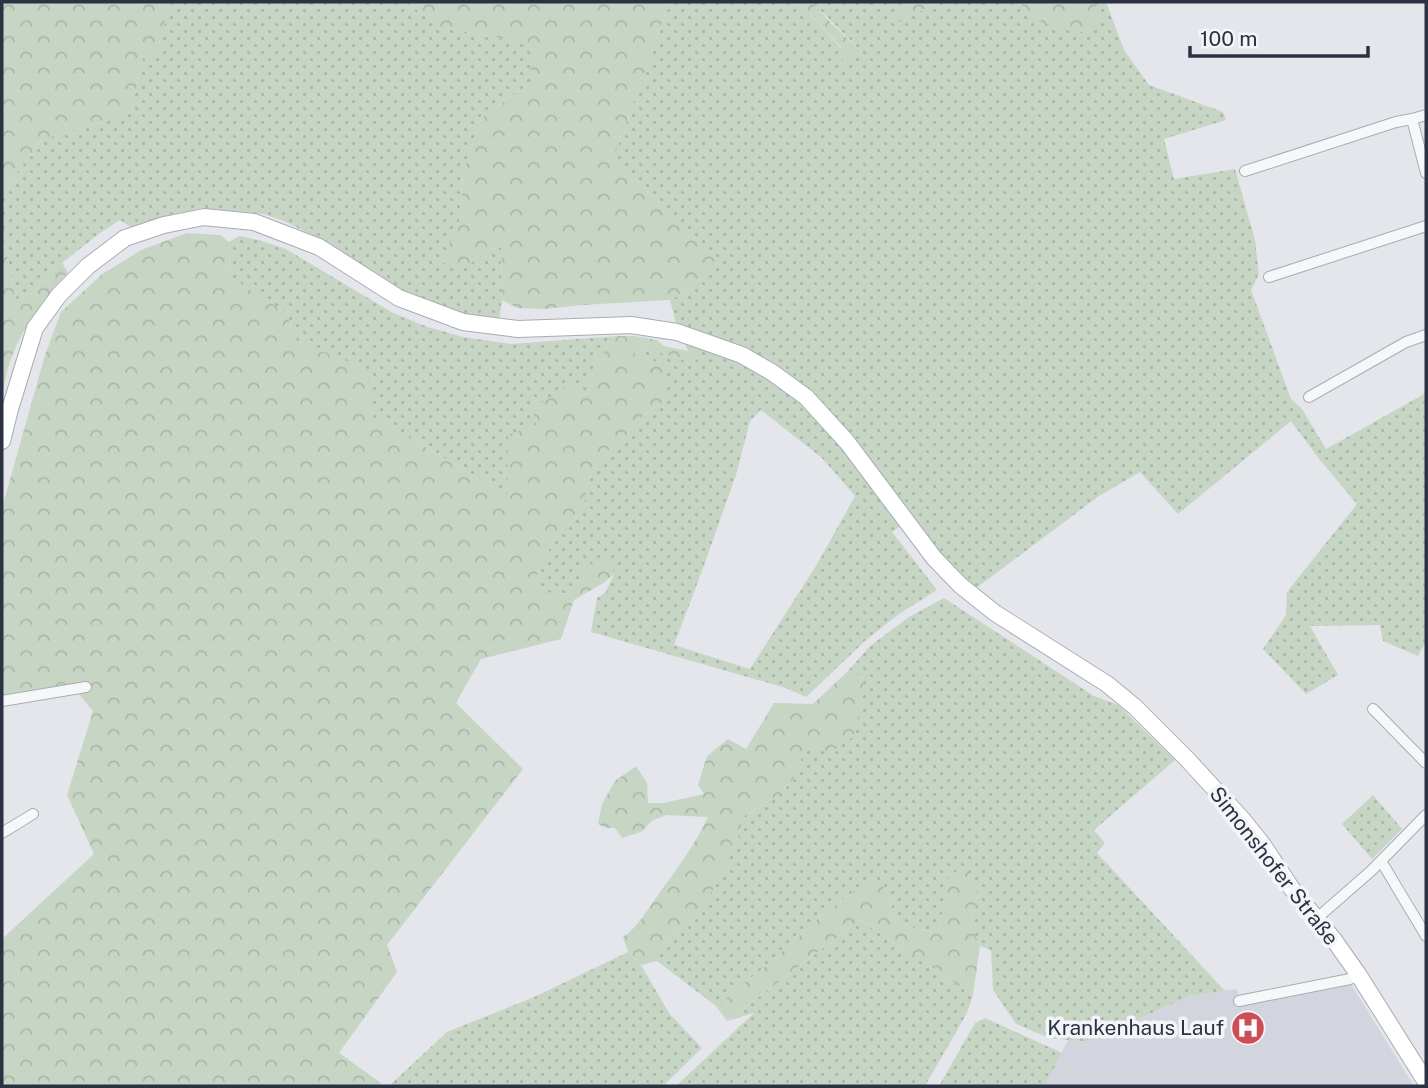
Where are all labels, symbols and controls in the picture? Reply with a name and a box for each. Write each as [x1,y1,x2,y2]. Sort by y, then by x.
scale bar [1190,14,1368,58]
text: 100 m [1200,26,1257,51]
street label: Simonshofer Straße [1205,781,1344,950]
hospital icon: Krankenhaus Lauf [1229,1009,1267,1047]
place label: Krankenhaus Lauf [1047,1015,1224,1040]

